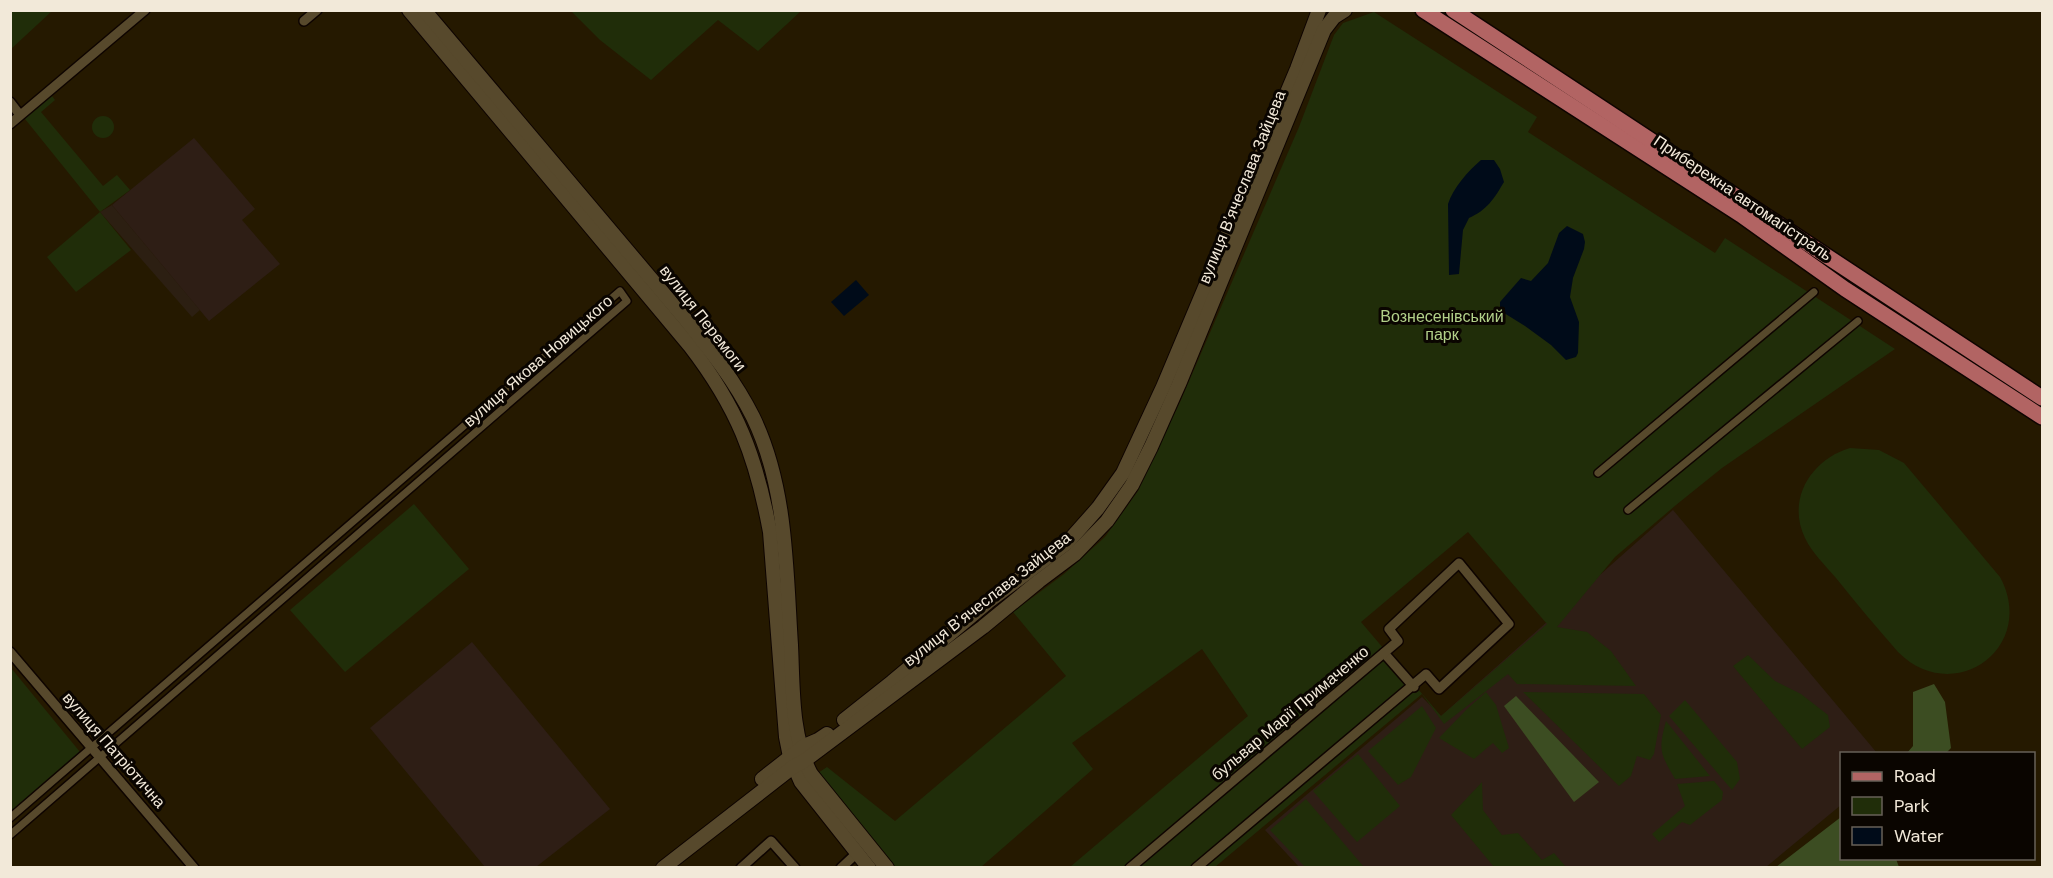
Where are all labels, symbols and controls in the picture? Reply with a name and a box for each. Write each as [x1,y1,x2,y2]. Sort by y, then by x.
street label: вулиця Вʼячеслава Зайцева [1194,87,1290,287]
street label: Прибережна автомагістраль [1650,130,1836,266]
street label: вулиця Перемоги [655,261,751,375]
street label: вулиця Якова Новицького [459,290,617,432]
park label: Вознесенівський парк [1380,306,1504,345]
street label: вулиця Вʼячеслава Зайцева [899,527,1075,671]
street label: бульвар Марії Примаченко [1207,641,1373,785]
street label: вулиця Патріотична [58,688,170,812]
legend [1840,752,2035,860]
text: Road [1894,764,1936,788]
text: Park [1894,794,1930,818]
text: Water [1894,824,1944,848]

